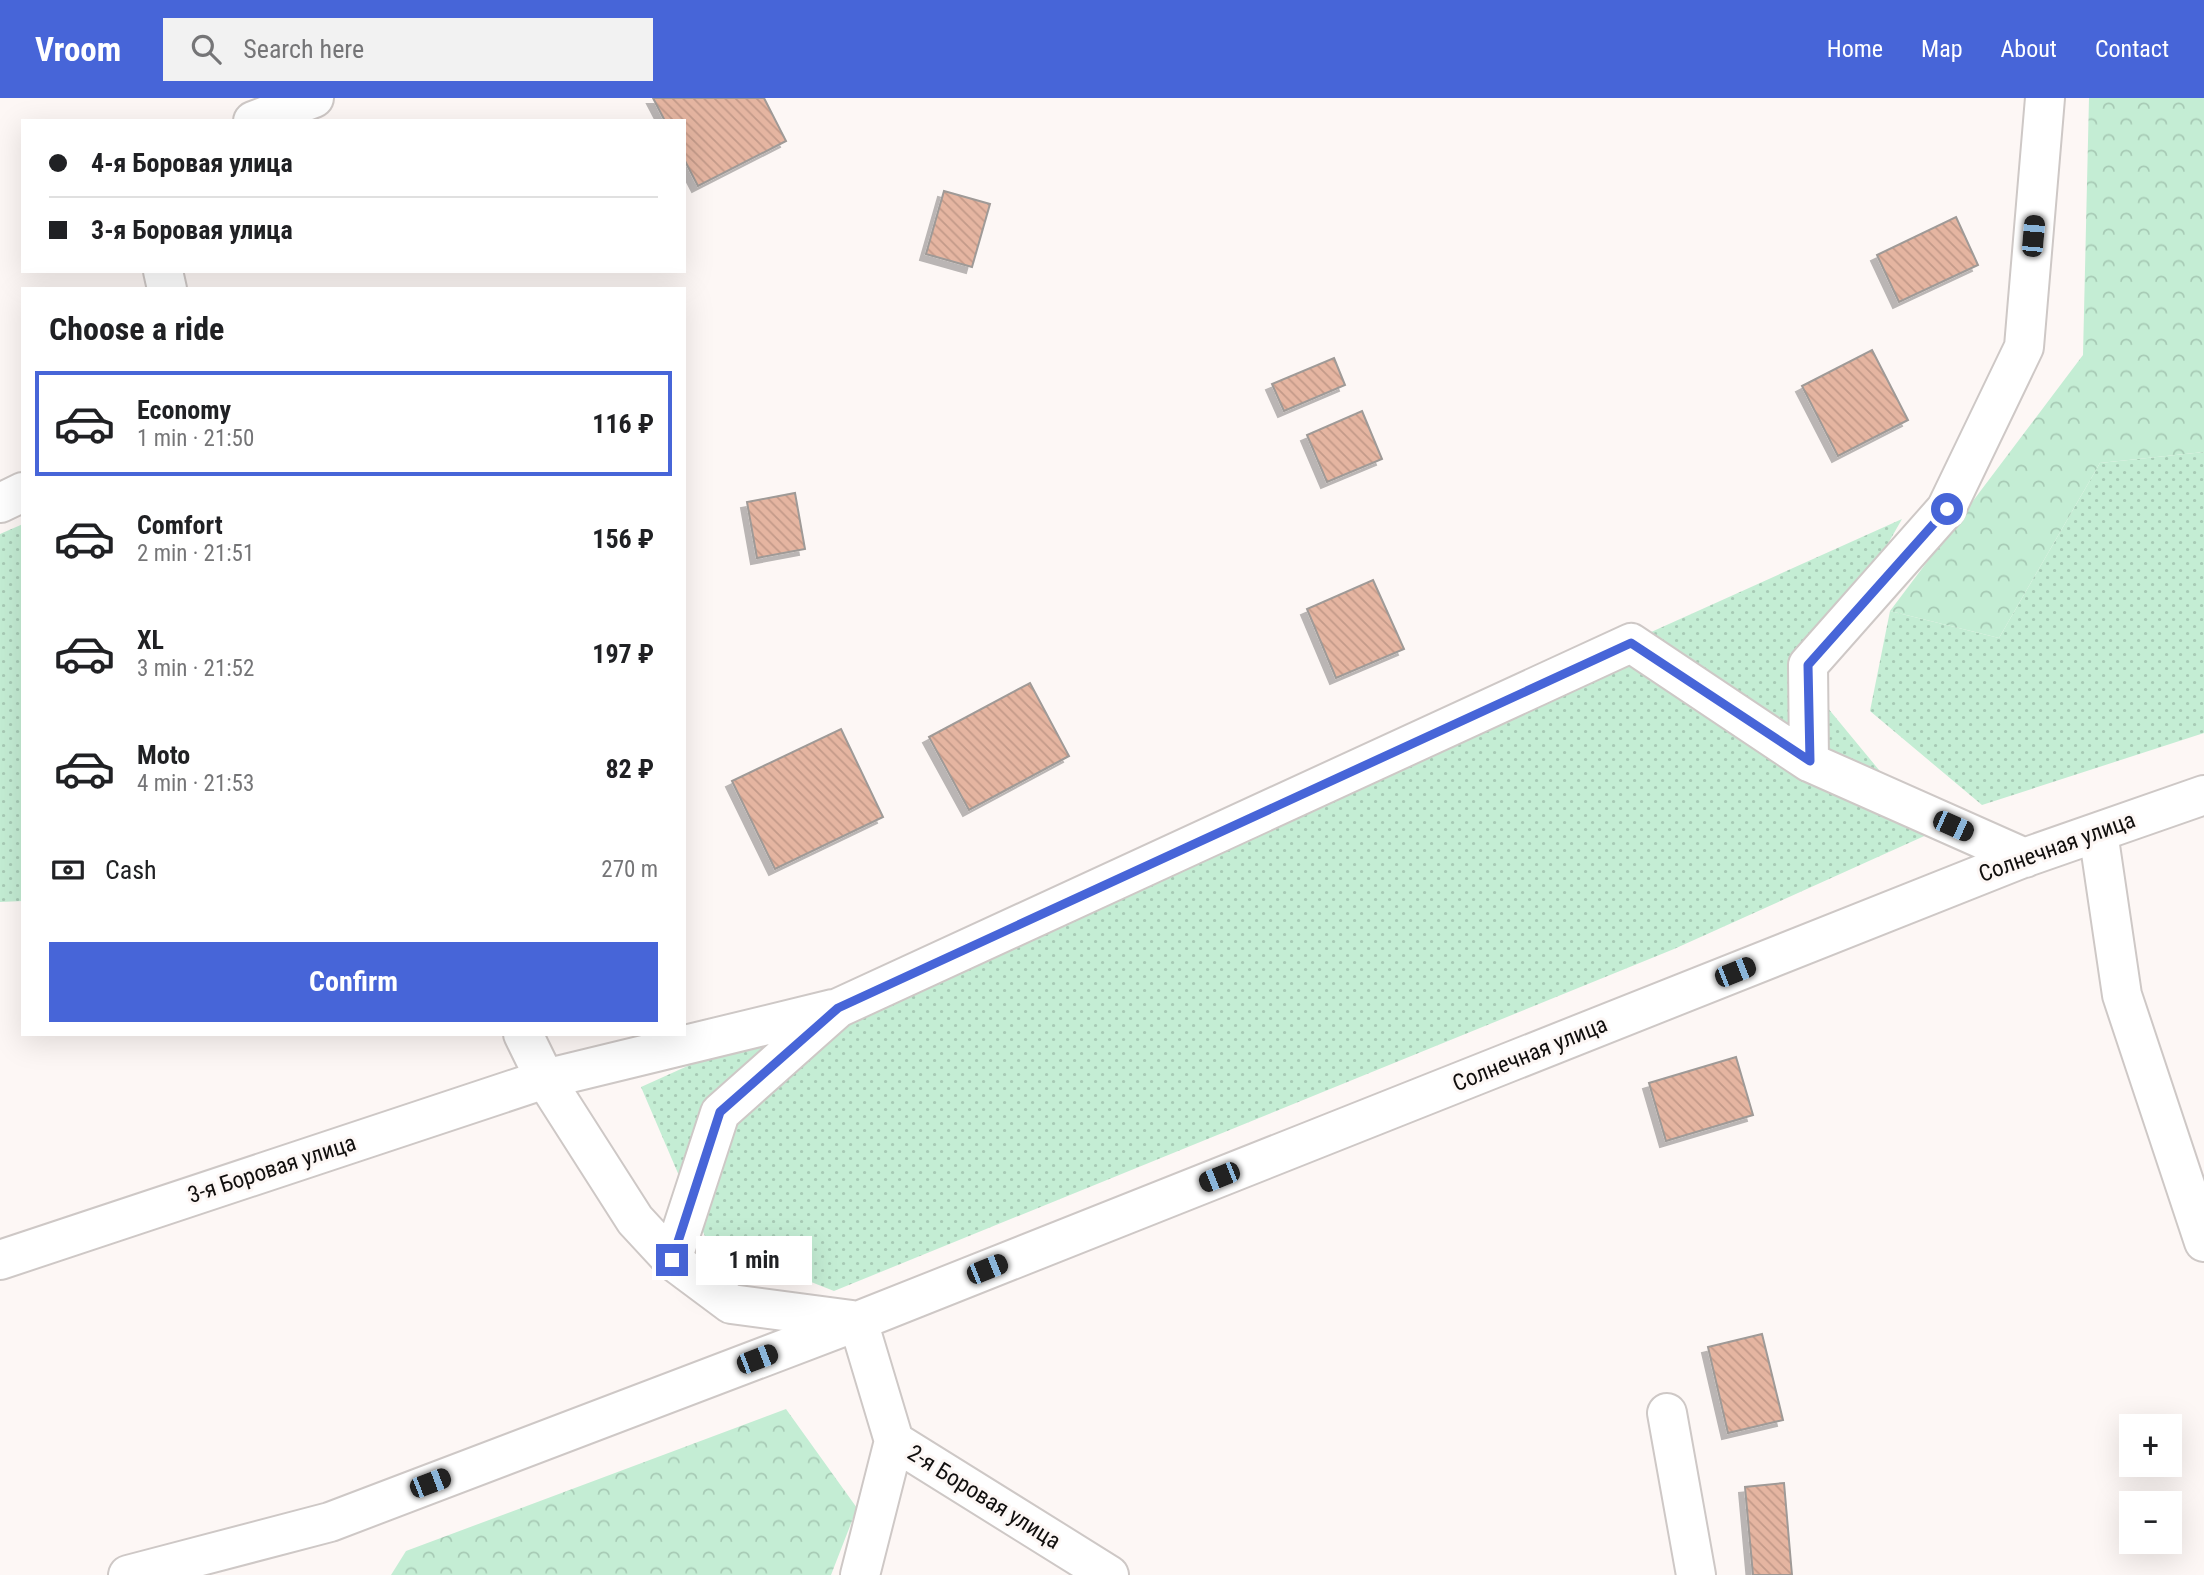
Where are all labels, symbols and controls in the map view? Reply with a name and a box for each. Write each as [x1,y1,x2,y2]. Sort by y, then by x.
search box [163,18,653,81]
text: Vroom [35,30,121,69]
icon: search [187,30,225,68]
text: Search here [243,34,364,64]
text: Home [1827,35,1883,63]
text: Map [1921,35,1963,63]
text: About [2001,35,2057,63]
text: Contact [2095,35,2169,63]
text: 4-я Боровая улица [91,148,293,178]
car [2021,214,2046,258]
text: 3-я Боровая улица [91,215,293,245]
text: Choose a ride [49,310,224,348]
icon: car [53,392,116,455]
text: Economy [137,395,231,425]
text: 116 ₽ [592,409,654,439]
text: 1 min · 21:50 [137,425,254,452]
route start [1931,493,1963,525]
icon: car [53,507,116,570]
text: Comfort [137,510,223,540]
text: 156 ₽ [592,524,654,554]
text: 2 min · 21:51 [137,540,254,567]
icon: car [53,622,116,685]
text: XL [137,625,164,655]
text: 197 ₽ [592,639,654,669]
text: 3 min · 21:52 [137,655,254,682]
icon: car [53,737,116,800]
text: Moto [137,740,190,770]
text: 82 ₽ [605,754,654,784]
text: 4 min · 21:53 [137,770,254,797]
street label: Солнечная улица [1975,806,2139,888]
car [1930,808,1977,844]
icon: cash [49,851,87,889]
text: Cash [105,855,157,885]
text: 270 m [601,856,658,883]
button: Confirm [49,942,658,1022]
car [1712,954,1759,990]
street label: Солнечная улица [1449,1011,1611,1097]
street label: 3-я Боровая улица [185,1129,359,1209]
car [1196,1159,1243,1195]
callout: 1 min [696,1236,812,1284]
route end [656,1244,688,1276]
text: 1 min [728,1247,780,1274]
car [964,1251,1011,1287]
car [734,1342,781,1376]
map controls [2119,1414,2182,1554]
button: + [2119,1414,2182,1477]
street label: 2-я Боровая улица [903,1439,1065,1555]
car [407,1466,454,1500]
button: − [2119,1491,2182,1554]

